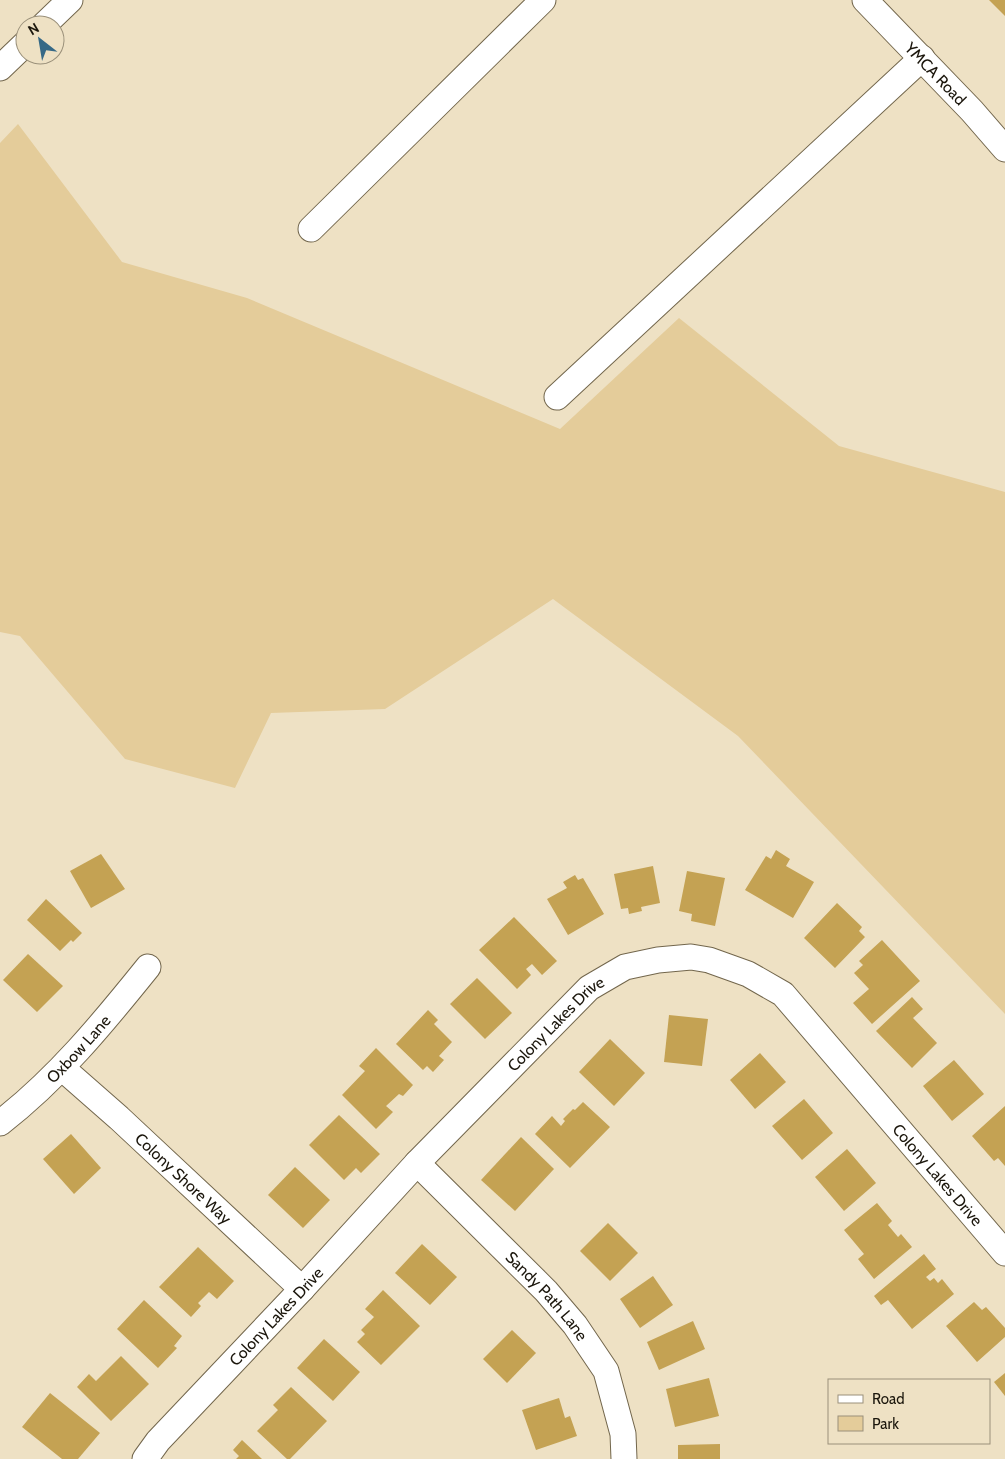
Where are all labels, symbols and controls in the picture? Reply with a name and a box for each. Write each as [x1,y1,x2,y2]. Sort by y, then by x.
north arrow [15,15,65,65]
text: N [24,19,42,39]
street label: YMCA Road [901,37,970,109]
street label: Colony Lakes Drive [503,972,607,1075]
street label: Oxbow Lane [42,1011,114,1087]
street label: Colony Lakes Drive [889,1120,987,1230]
street label: Colony Shore Way [131,1129,236,1228]
street label: Sandy Path Lane [502,1247,592,1344]
street label: Colony Lakes Drive [225,1263,327,1369]
legend [828,1379,990,1444]
text: Road [872,1390,905,1408]
text: Park [872,1415,899,1433]

